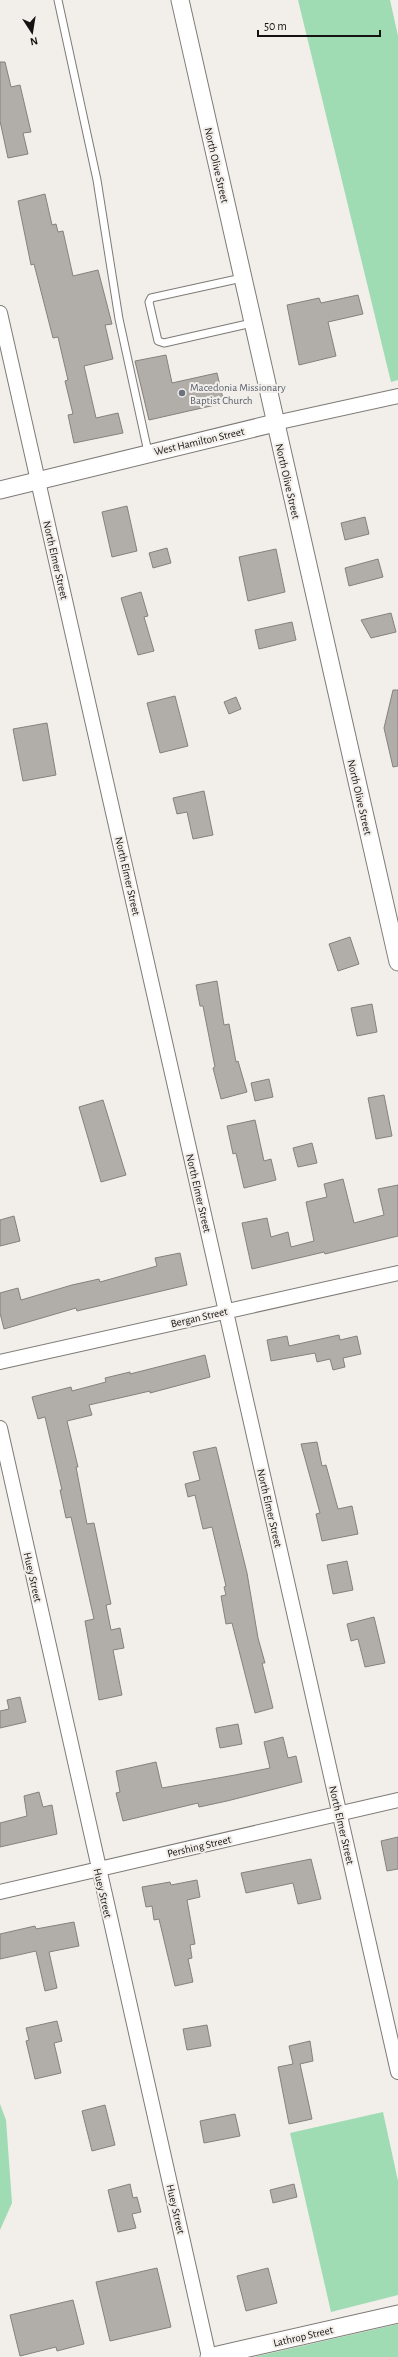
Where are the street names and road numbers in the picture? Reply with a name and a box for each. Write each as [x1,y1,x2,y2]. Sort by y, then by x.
street label: North Olive Street [203,126,231,204]
street label: West Hamilton Street [153,426,246,457]
street label: North Olive Street [274,442,302,520]
street label: North Elmer Street [41,520,70,601]
street label: North Olive Street [346,758,374,836]
street label: North Elmer Street [113,836,142,917]
street label: North Elmer Street [184,1153,213,1234]
street label: Bergan Street [170,1305,229,1329]
street label: North Elmer Street [255,1468,284,1549]
street label: Huey Street [21,1551,44,1603]
street label: North Elmer Street [327,1785,356,1866]
street label: Pershing Street [166,1834,233,1859]
street label: Huey Street [91,1867,114,1919]
street label: Huey Street [164,2183,187,2235]
street label: Lathrop Street [272,2324,335,2349]

